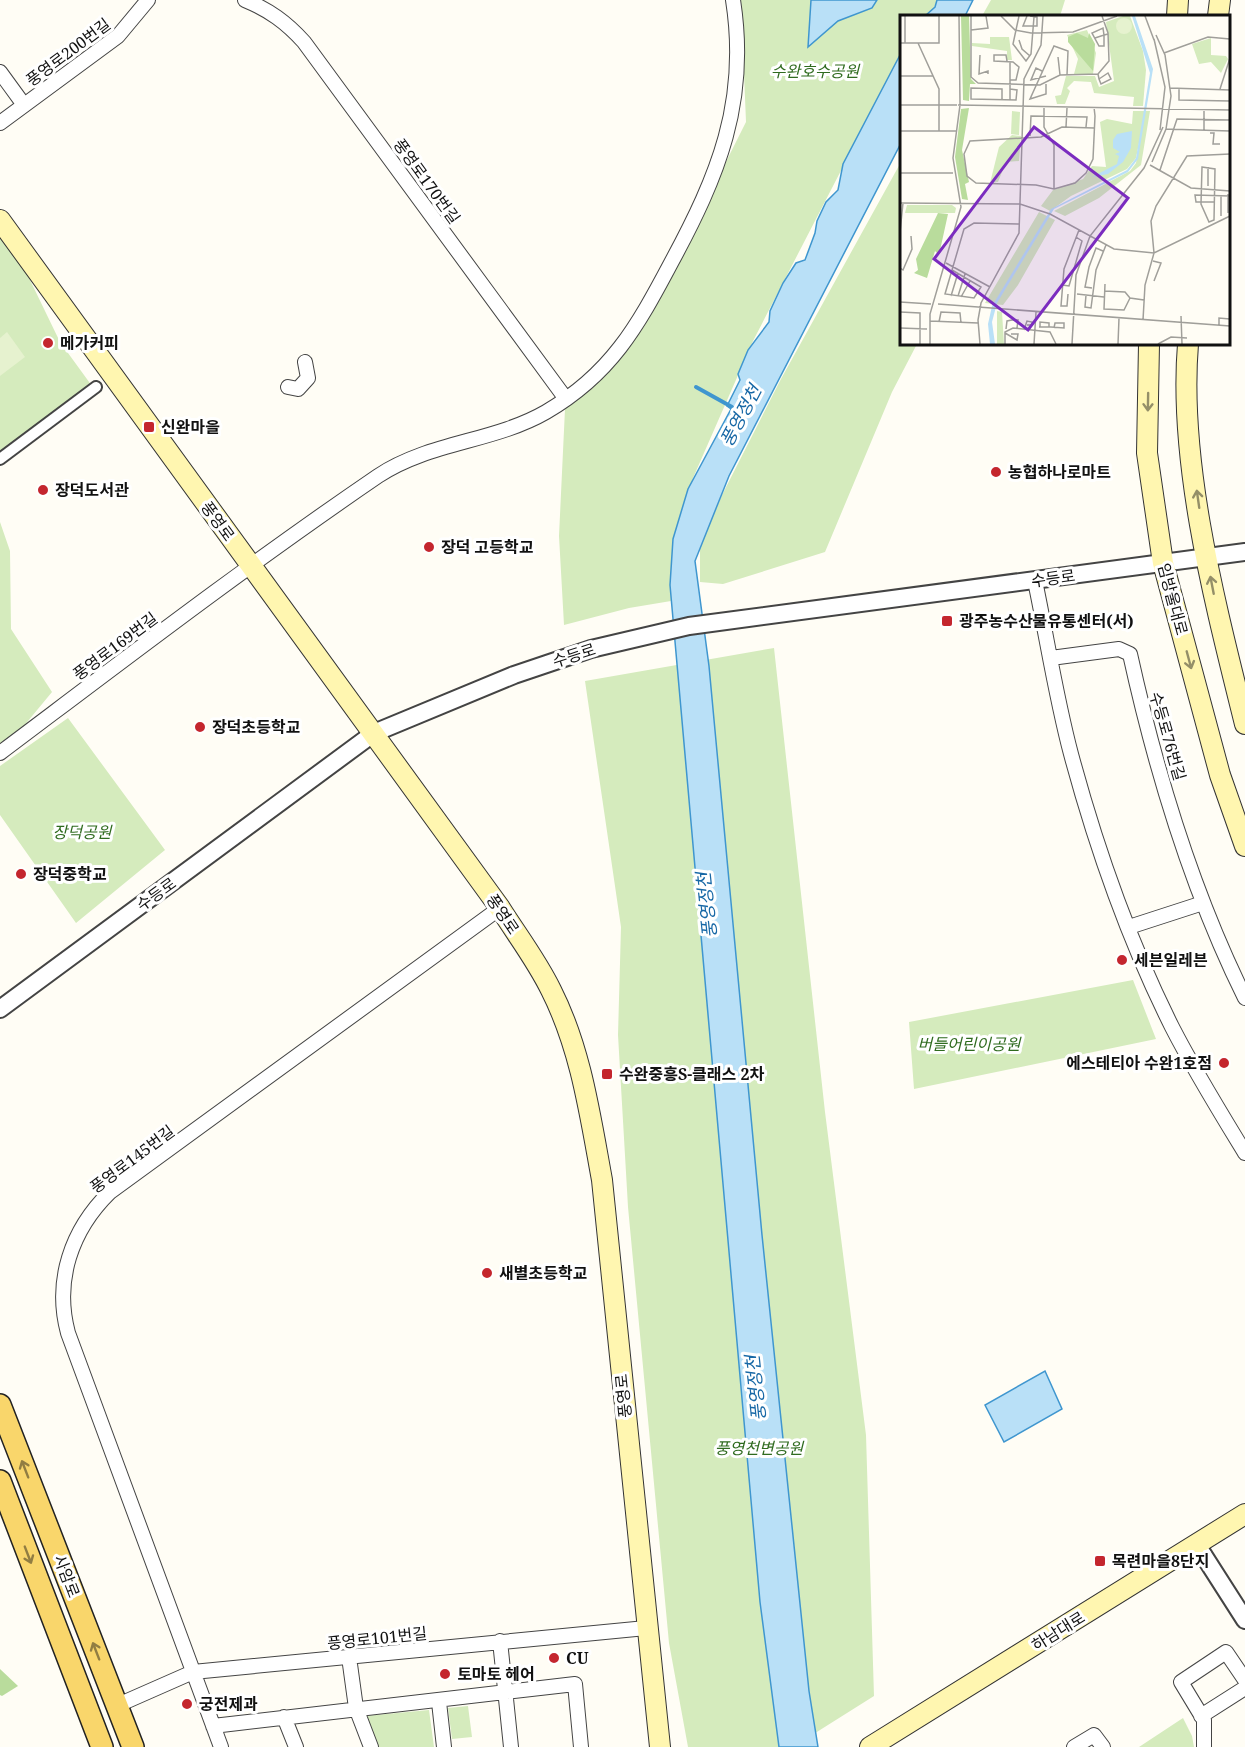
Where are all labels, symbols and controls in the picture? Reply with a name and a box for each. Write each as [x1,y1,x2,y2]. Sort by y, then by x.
street label: 풍영로200번길 [21,13,115,91]
inset map [900,15,1230,345]
park label: 수완호수공원 [771,60,860,82]
street label: 풍영로170번길 [389,134,465,228]
place label: 메가커피 [60,332,119,354]
marker: 메가커피 [41,336,55,350]
water label: 풍영정천 [714,379,767,450]
one-way arrow [1142,391,1154,411]
place label: 신완마을 [161,416,220,438]
marker: 신완마을 [142,420,156,434]
place label: 농협하나로마트 [1008,461,1111,483]
marker: 농협하나로마트 [989,465,1003,479]
place label: 장덕도서관 [55,479,129,501]
marker: 장덕도서관 [36,483,50,497]
one-way arrow [1192,490,1203,510]
street label: 풍영로 [196,497,240,546]
place label: 장덕 고등학교 [441,536,534,558]
marker: 장덕 고등학교 [422,540,436,554]
street label: 임방울대로 [1153,561,1193,638]
street label: 수등로 [1030,564,1077,592]
one-way arrow [1206,576,1217,596]
street label: 풍영로169번길 [68,607,162,685]
place label: 광주농수산물유통센터(서) [959,610,1134,632]
marker: 광주농수산물유통센터(서) [940,614,954,628]
street label: 수등로 [550,638,599,672]
one-way arrow [1184,650,1196,669]
street label: 수등로76번길 [1145,689,1191,783]
place label: 장덕초등학교 [212,716,301,738]
marker: 장덕초등학교 [193,720,207,734]
park label: 장덕공원 [53,821,113,843]
place label: 장덕중학교 [33,863,107,885]
marker: 장덕중학교 [14,867,28,881]
water label: 풍영정천 [690,868,721,939]
street label: 수등로 [132,872,181,916]
street label: 풍영로 [482,890,525,939]
place label: 세븐일레븐 [1134,949,1208,971]
marker: 세븐일레븐 [1115,953,1129,967]
park label: 버들어린이공원 [917,1033,1022,1055]
place label: 에스테티아 수완1호점 [1066,1052,1212,1074]
marker: 에스테티아 수완1호점 [1217,1056,1231,1070]
place label: 수완중흥S-클래스 2차 [619,1063,764,1085]
marker: 수완중흥S-클래스 2차 [600,1067,614,1081]
street label: 풍영로145번길 [85,1120,179,1198]
place label: 새별초등학교 [499,1262,588,1284]
marker: 새별초등학교 [480,1266,494,1280]
water label: 풍영정천 [739,1351,770,1422]
street label: 풍영로 [610,1373,636,1419]
park label: 풍영천변공원 [715,1437,804,1459]
one-way arrow [19,1460,30,1479]
one-way arrow [24,1545,35,1564]
place label: 목련마을8단지 [1112,1550,1209,1572]
street label: 사암로 [49,1551,85,1601]
marker: 목련마을8단지 [1093,1554,1107,1568]
street label: 하남대로 [1027,1606,1089,1656]
street label: 풍영로101번길 [326,1622,428,1654]
one-way arrow [90,1642,101,1660]
place label: CU [566,1647,589,1669]
marker: CU [547,1651,561,1665]
place label: 토마토 헤어 [457,1663,535,1685]
marker: 토마토 헤어 [438,1667,452,1681]
place label: 궁전제과 [199,1693,258,1715]
marker: 궁전제과 [180,1697,194,1711]

